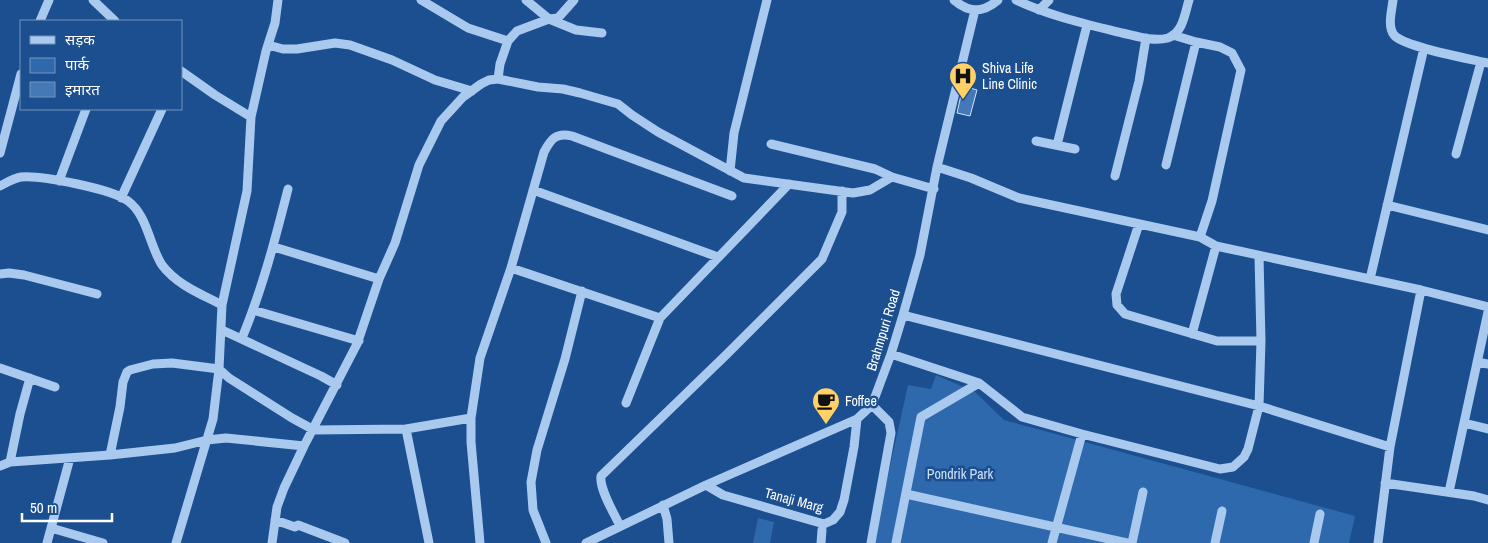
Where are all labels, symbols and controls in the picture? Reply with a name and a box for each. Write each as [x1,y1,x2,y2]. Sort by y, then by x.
legend [20,20,182,110]
text: सड़क [65,29,95,50]
text: पार्क [65,54,89,75]
place label: Shiva Life Line Clinic [982,59,1037,93]
hospital icon: Shiva Life Line Clinic [948,61,978,100]
text: इमारत [65,79,100,100]
street label: Brahmpuri Road [862,287,904,373]
cafe icon: Foffee [811,386,841,425]
place label: Foffee [845,392,877,410]
park label: Pondrik Park [927,465,993,483]
street label: Tanaji Marg [763,484,826,517]
scale bar [22,490,112,522]
text: 50 m [30,497,57,518]

